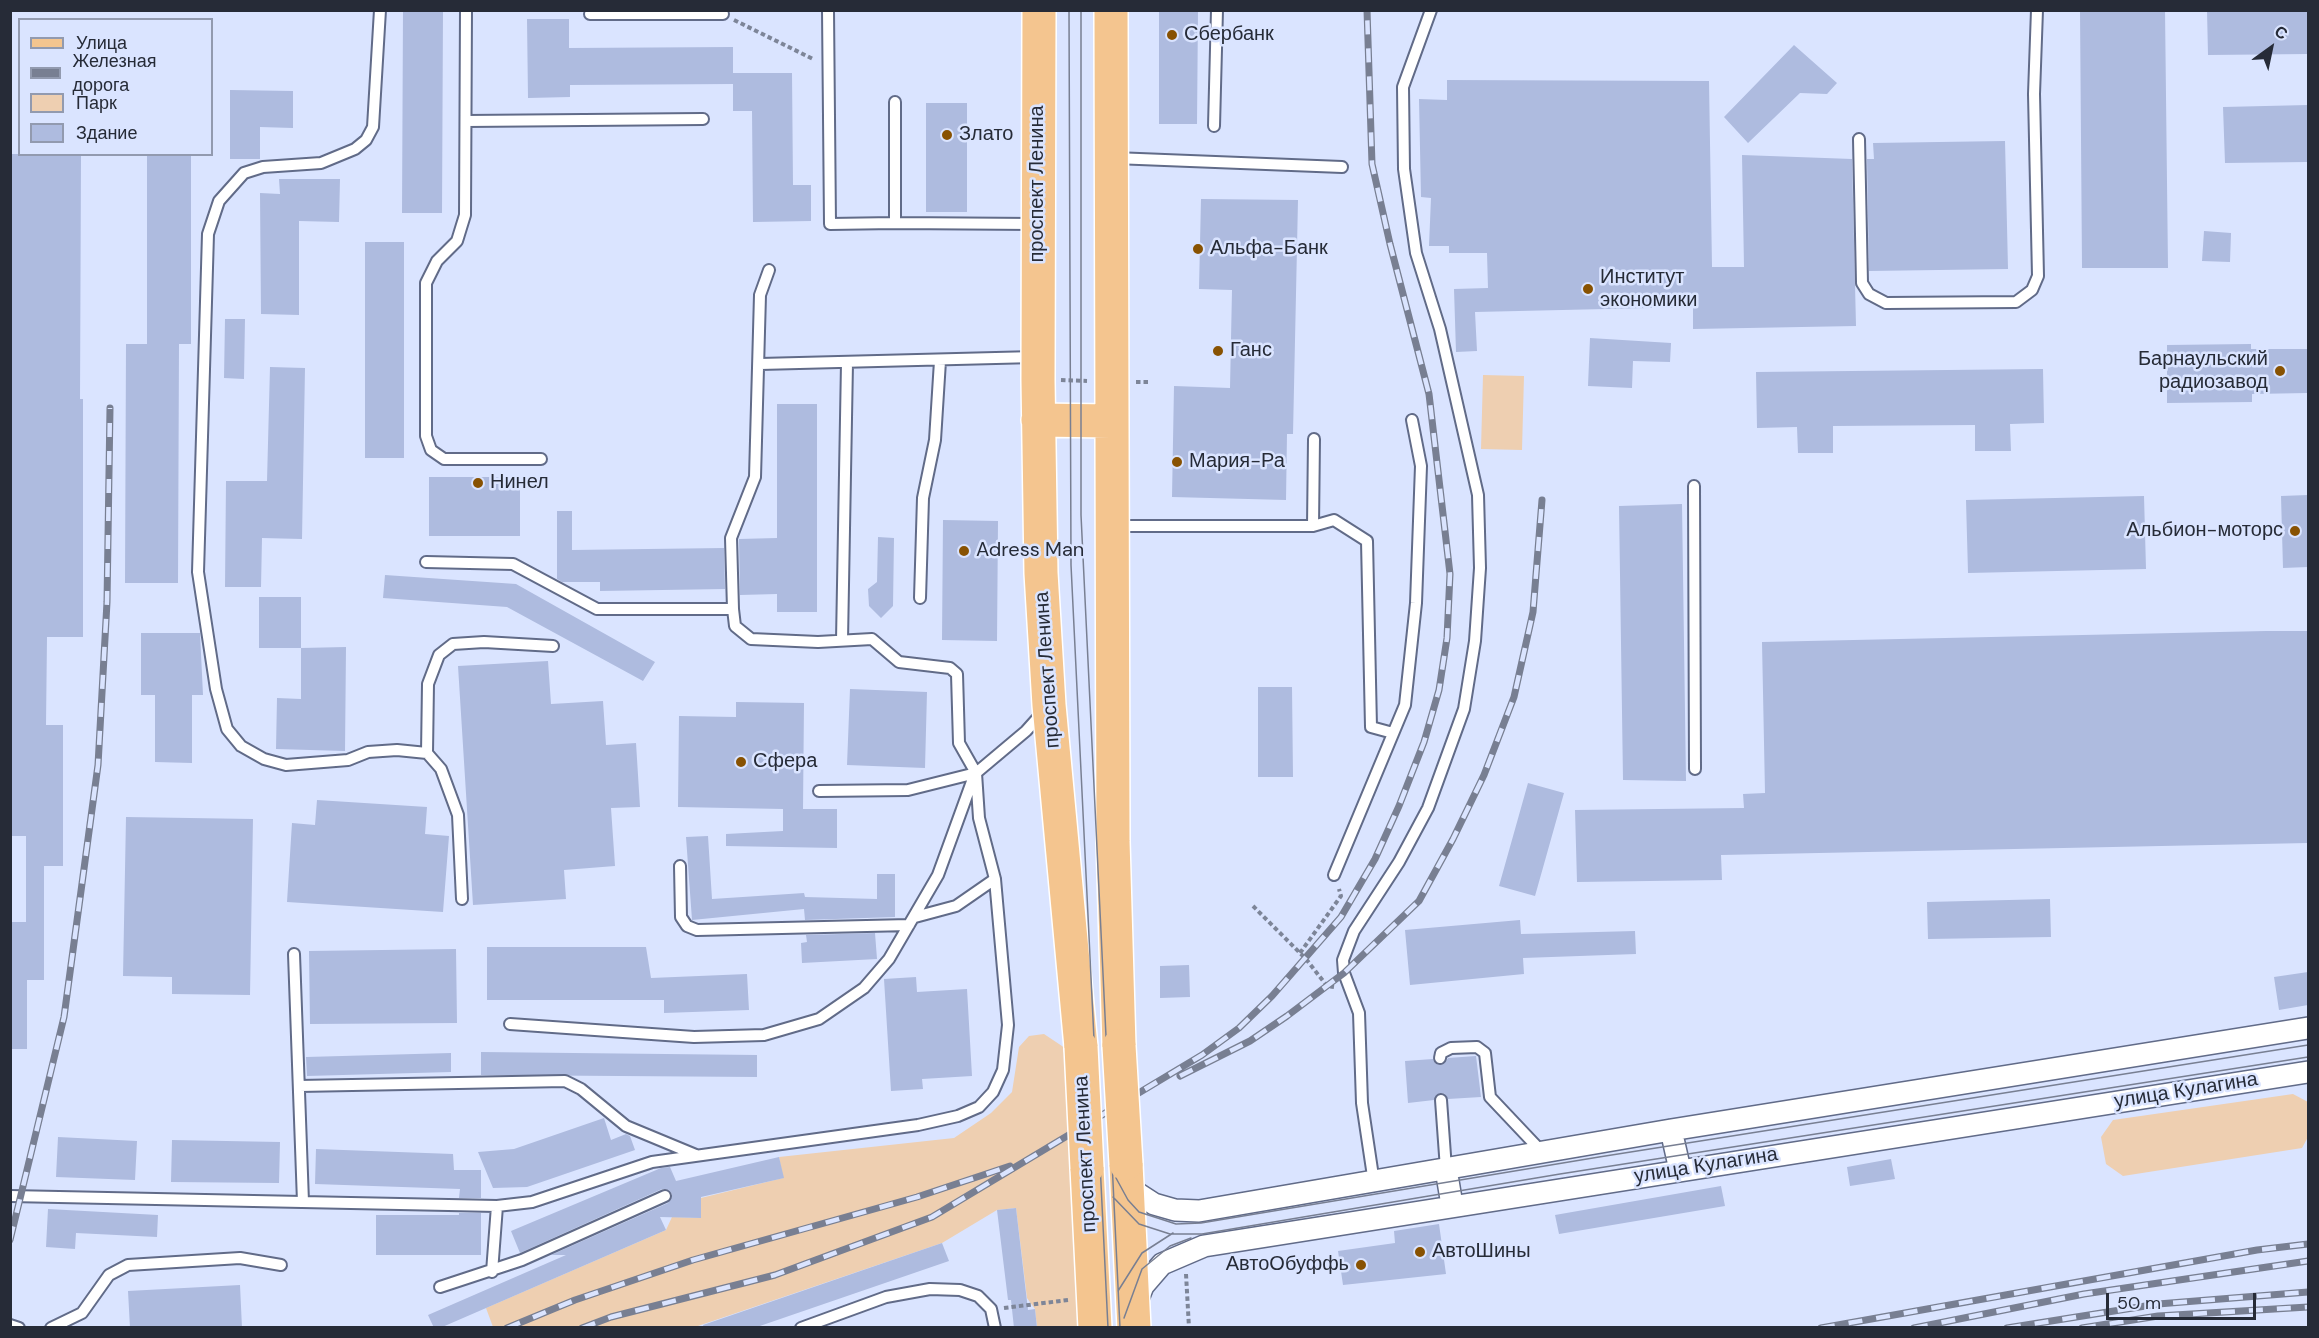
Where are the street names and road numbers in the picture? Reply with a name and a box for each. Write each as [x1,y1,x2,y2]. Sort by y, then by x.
street label: проспект Ленина [1026,105,1050,263]
street label: проспект Ленина [1031,591,1065,749]
street label: улица Кулагина [2113,1068,2259,1114]
street label: проспект Ленина [1070,1075,1102,1233]
street label: улица Кулагина [1633,1143,1779,1189]

